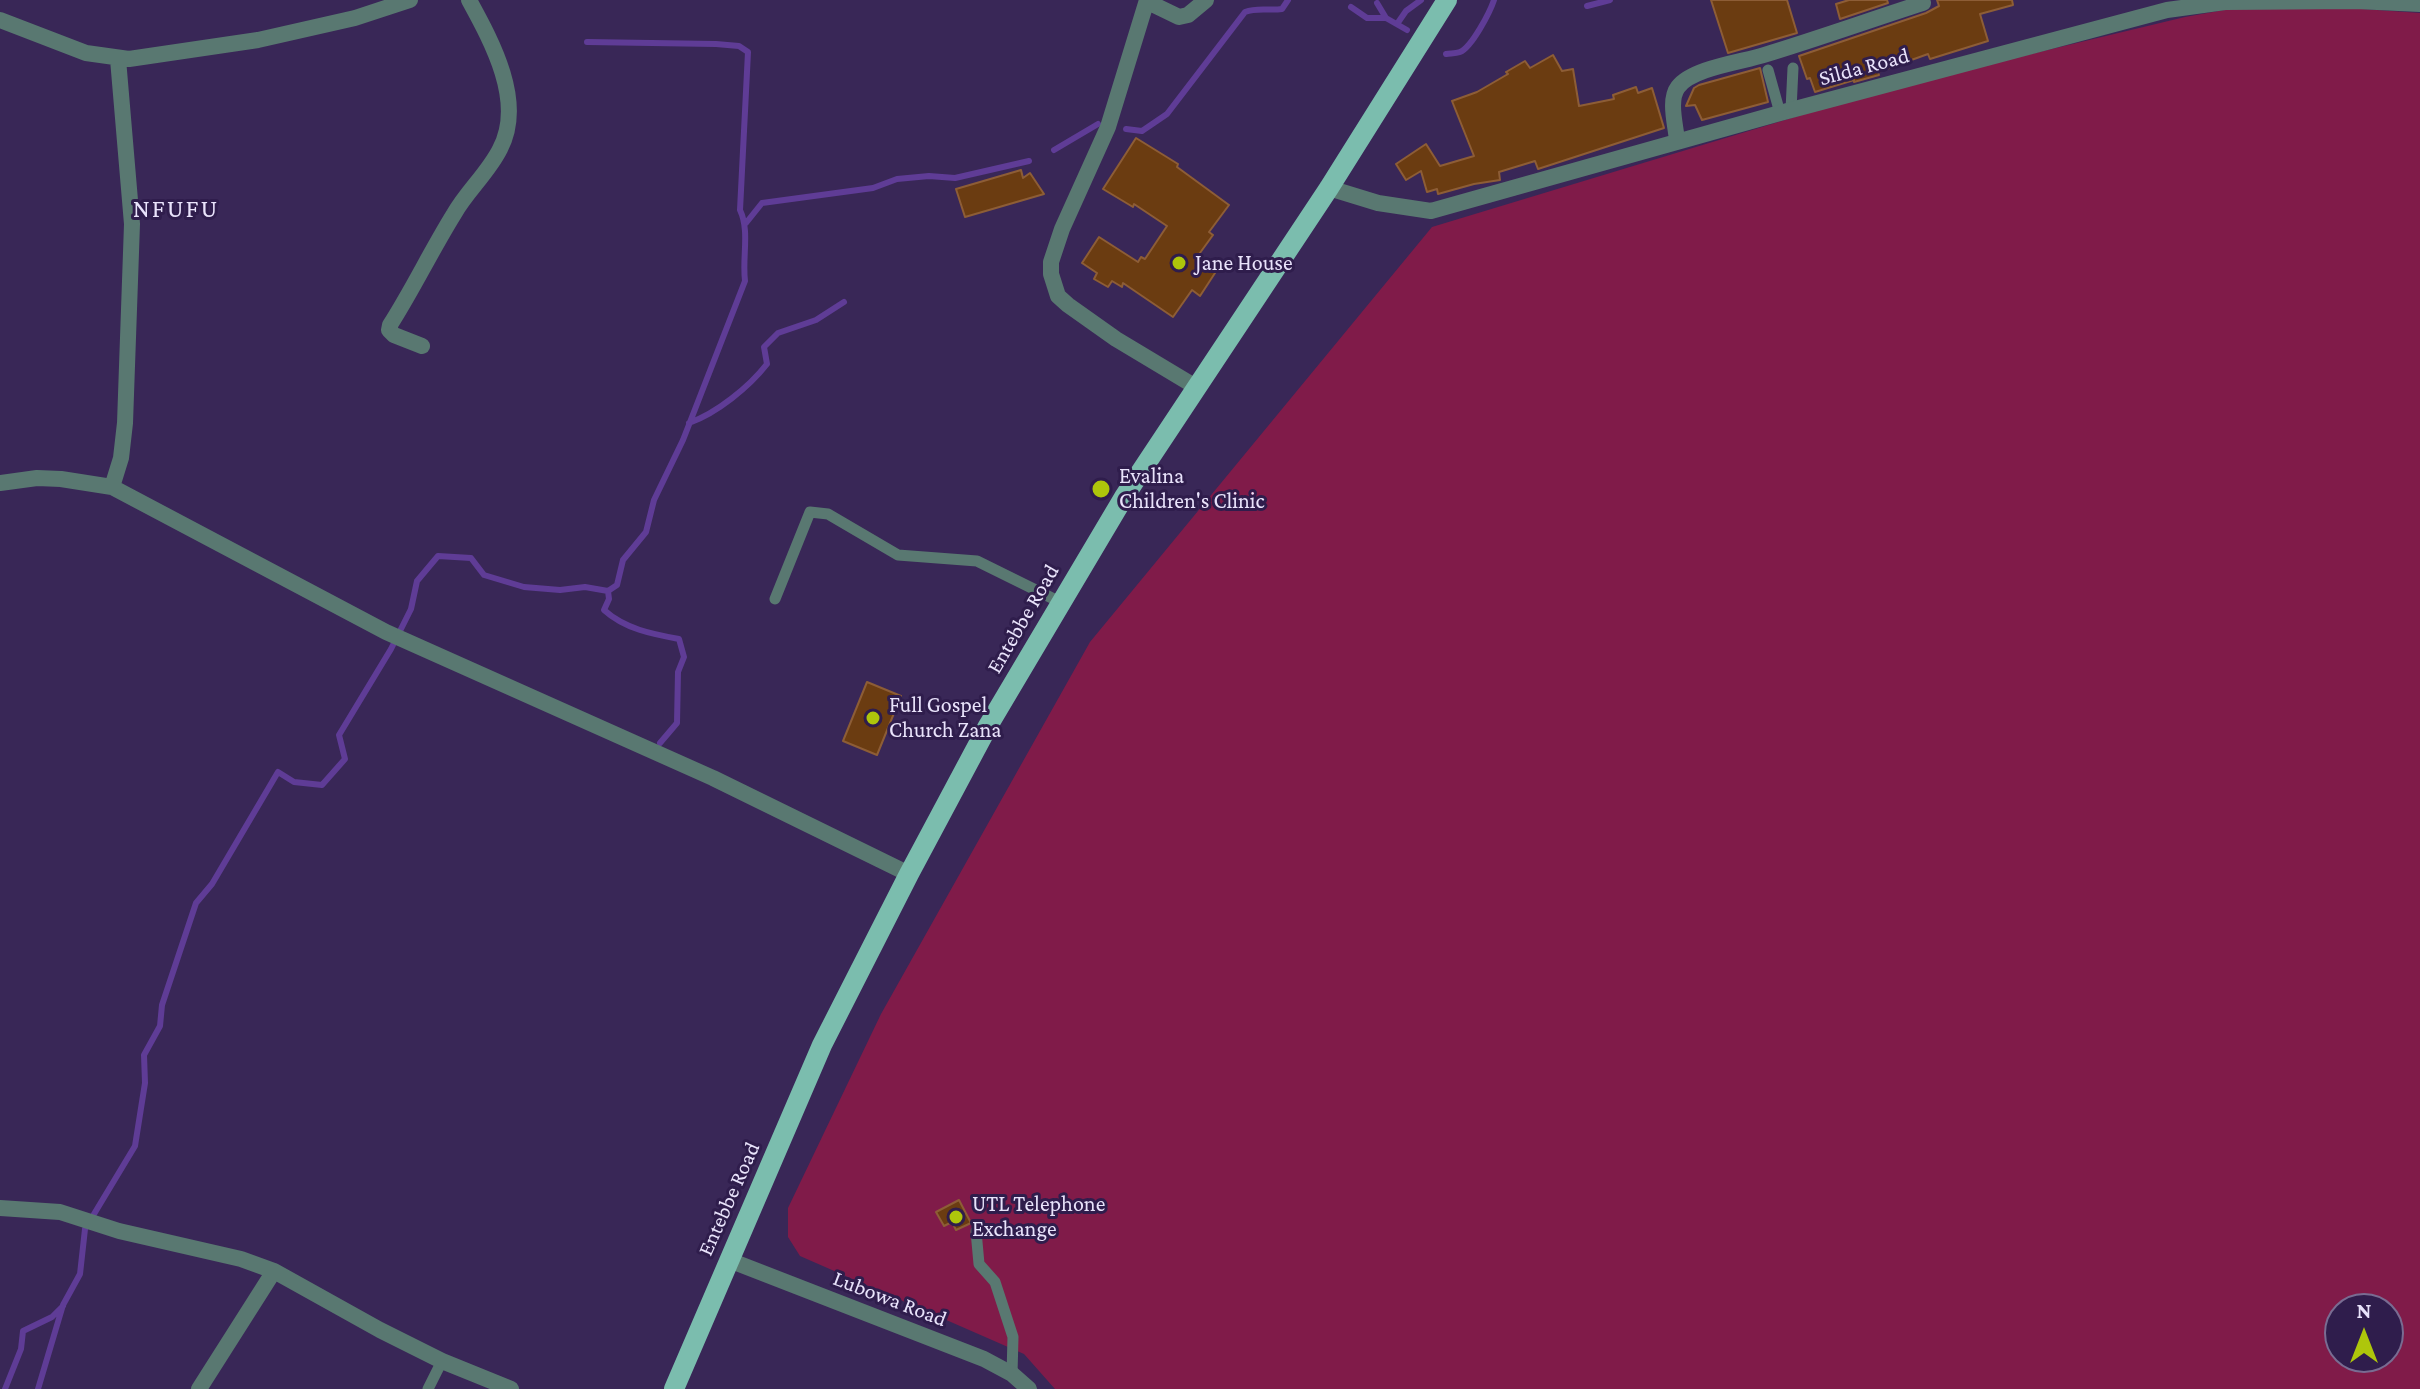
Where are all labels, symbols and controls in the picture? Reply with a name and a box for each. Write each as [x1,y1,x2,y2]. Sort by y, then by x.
street label: Silda Road [1816,42,1912,92]
district label: NFUFU [133,193,219,225]
place label: Jane House [1195,250,1293,276]
marker: Jane House [1170,254,1188,272]
place label: Evalina Children's Clinic [1119,463,1265,514]
marker: Evalina Children's Clinic [1090,478,1112,500]
street label: Entebbe Road [981,560,1065,678]
place label: Full Gospel Church Zana [889,692,1001,744]
marker: Full Gospel Church Zana [864,709,882,727]
street label: Entebbe Road [692,1138,766,1260]
place label: UTL Telephone Exchange [972,1191,1105,1242]
marker: UTL Telephone Exchange [947,1208,965,1226]
street label: Lubowa Road [829,1265,951,1333]
north arrow [2324,1293,2404,1373]
text: N [2357,1298,2372,1323]

